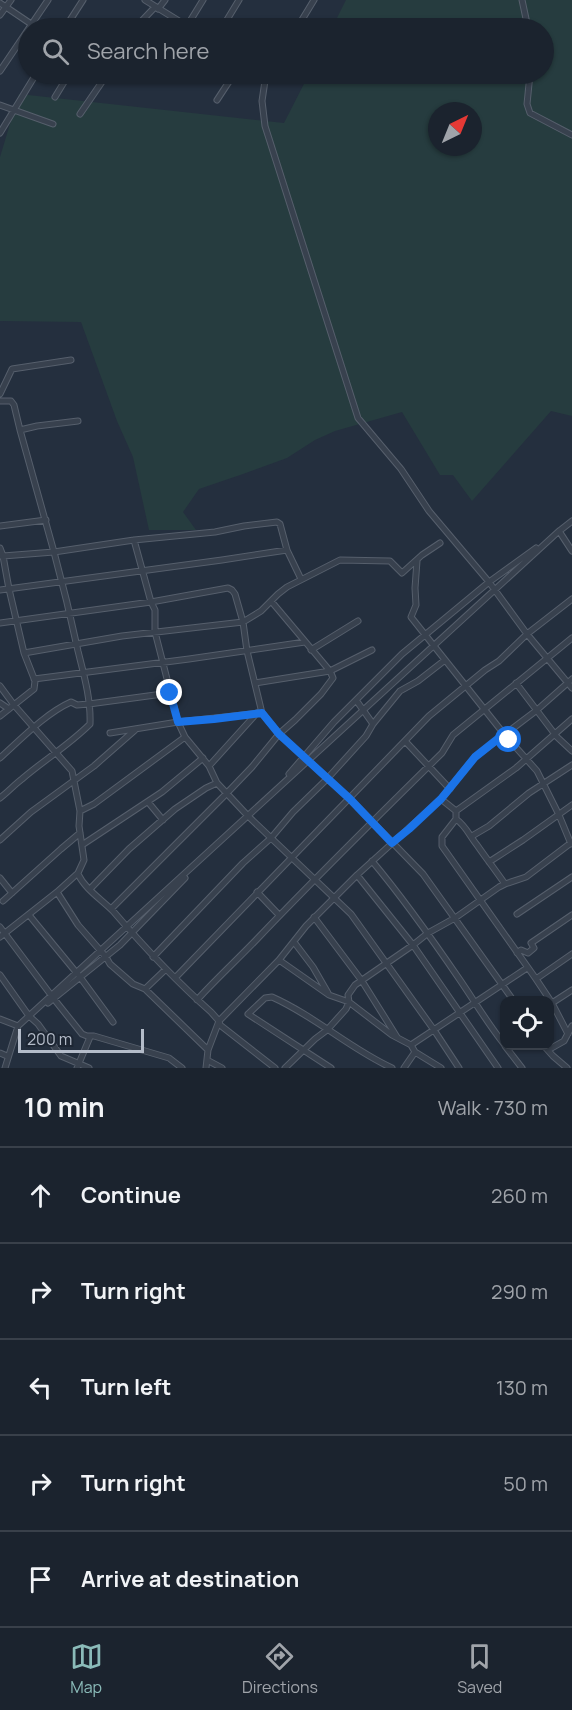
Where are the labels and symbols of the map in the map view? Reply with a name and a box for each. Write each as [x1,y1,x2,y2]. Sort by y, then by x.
north arrow [428,102,482,156]
route end [156,679,182,705]
route start [495,726,521,752]
scale bar [18,1026,144,1054]

